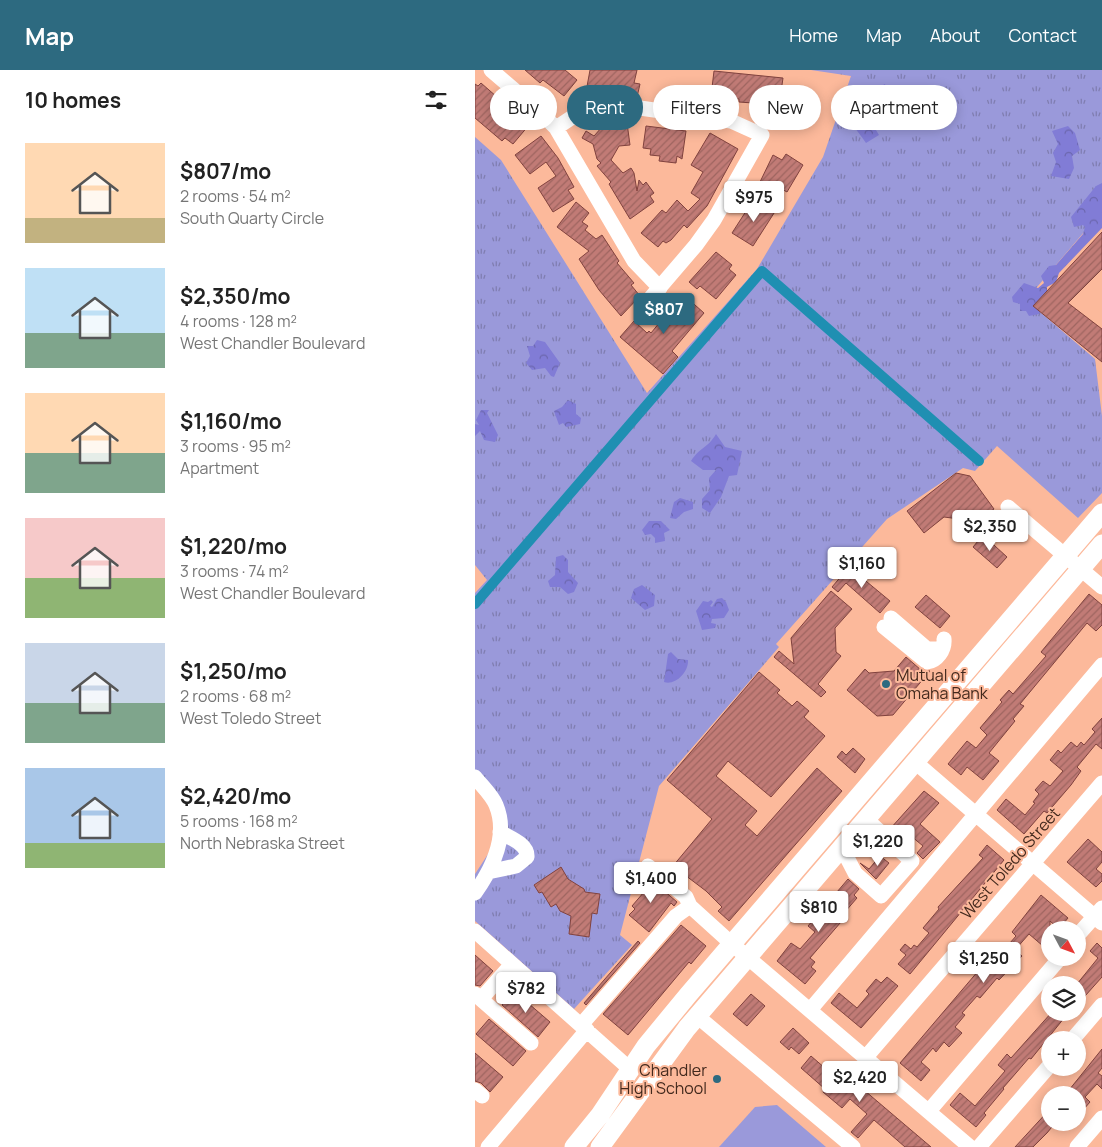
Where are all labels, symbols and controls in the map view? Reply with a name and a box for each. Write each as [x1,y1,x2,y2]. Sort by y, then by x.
text: Map [25,19,74,52]
text: Home [789,23,838,47]
text: Map [866,23,902,47]
text: About [930,23,980,47]
text: Contact [1008,23,1077,47]
chip: Buy [490,85,557,130]
chip: Rent [567,85,643,130]
chip: Filters [653,85,739,130]
chip: New [749,85,821,130]
chip: Apartment [831,85,957,130]
text: 10 homes [25,86,121,114]
icon: filters [422,86,450,114]
text: $807/mo [180,157,271,185]
icon: home [65,163,125,223]
pin: $975 [724,180,784,223]
text: 2 rooms · 54 m² [180,185,291,207]
text: $975 [735,186,773,208]
text: South Quarty Circle [180,207,324,229]
text: $2,350/mo [180,282,291,310]
icon: home [65,288,125,348]
pin: $807 [634,292,694,335]
text: $807 [645,298,683,320]
text: 4 rooms · 128 m² [180,310,297,332]
text: West Chandler Boulevard [180,332,365,354]
text: $1,160/mo [180,407,282,435]
icon: home [65,413,125,473]
text: 3 rooms · 95 m² [180,435,291,457]
text: Apartment [180,457,259,479]
pin: $2,350 [949,510,1031,552]
text: $2,350 [963,515,1017,537]
text: $1,220/mo [180,532,287,560]
icon: home [65,538,125,598]
pin: $1,160 [821,546,903,589]
text: $1,160 [839,552,885,574]
text: 3 rooms · 74 m² [180,560,289,582]
text: West Chandler Boulevard [180,582,365,604]
text: $1,250/mo [180,657,287,685]
icon: home [65,663,125,723]
place label: Mutual of Omaha Bank [896,664,989,704]
marker: Mutual of Omaha Bank [880,678,892,690]
text: 2 rooms · 68 m² [180,685,291,707]
text: West Toledo Street [180,707,321,729]
text: $2,420/mo [180,782,291,810]
icon: home [65,788,125,848]
street label: West Toledo Street [955,802,1065,924]
text: 5 rooms · 168 m² [180,810,298,832]
pin: $1,220 [837,824,919,867]
text: $1,220 [853,830,903,852]
text: North Nebraska Street [180,832,345,854]
pin: $1,400 [610,862,692,904]
text: $1,400 [625,867,677,889]
pin: $810 [789,890,849,933]
text: $810 [800,896,838,918]
north arrow [1041,921,1086,966]
map controls [1041,921,1086,1131]
pin: $1,250 [943,942,1025,984]
text: $1,250 [959,947,1009,969]
pin: $782 [496,972,556,1014]
button: layers [1041,976,1086,1021]
text: $782 [507,977,545,999]
button: + [1041,1031,1086,1076]
place label: Chandler High School [619,1059,707,1099]
pin: $2,420 [819,1060,901,1103]
text: $2,420 [833,1066,887,1088]
marker: Chandler High School [711,1073,723,1085]
button: − [1041,1086,1086,1131]

